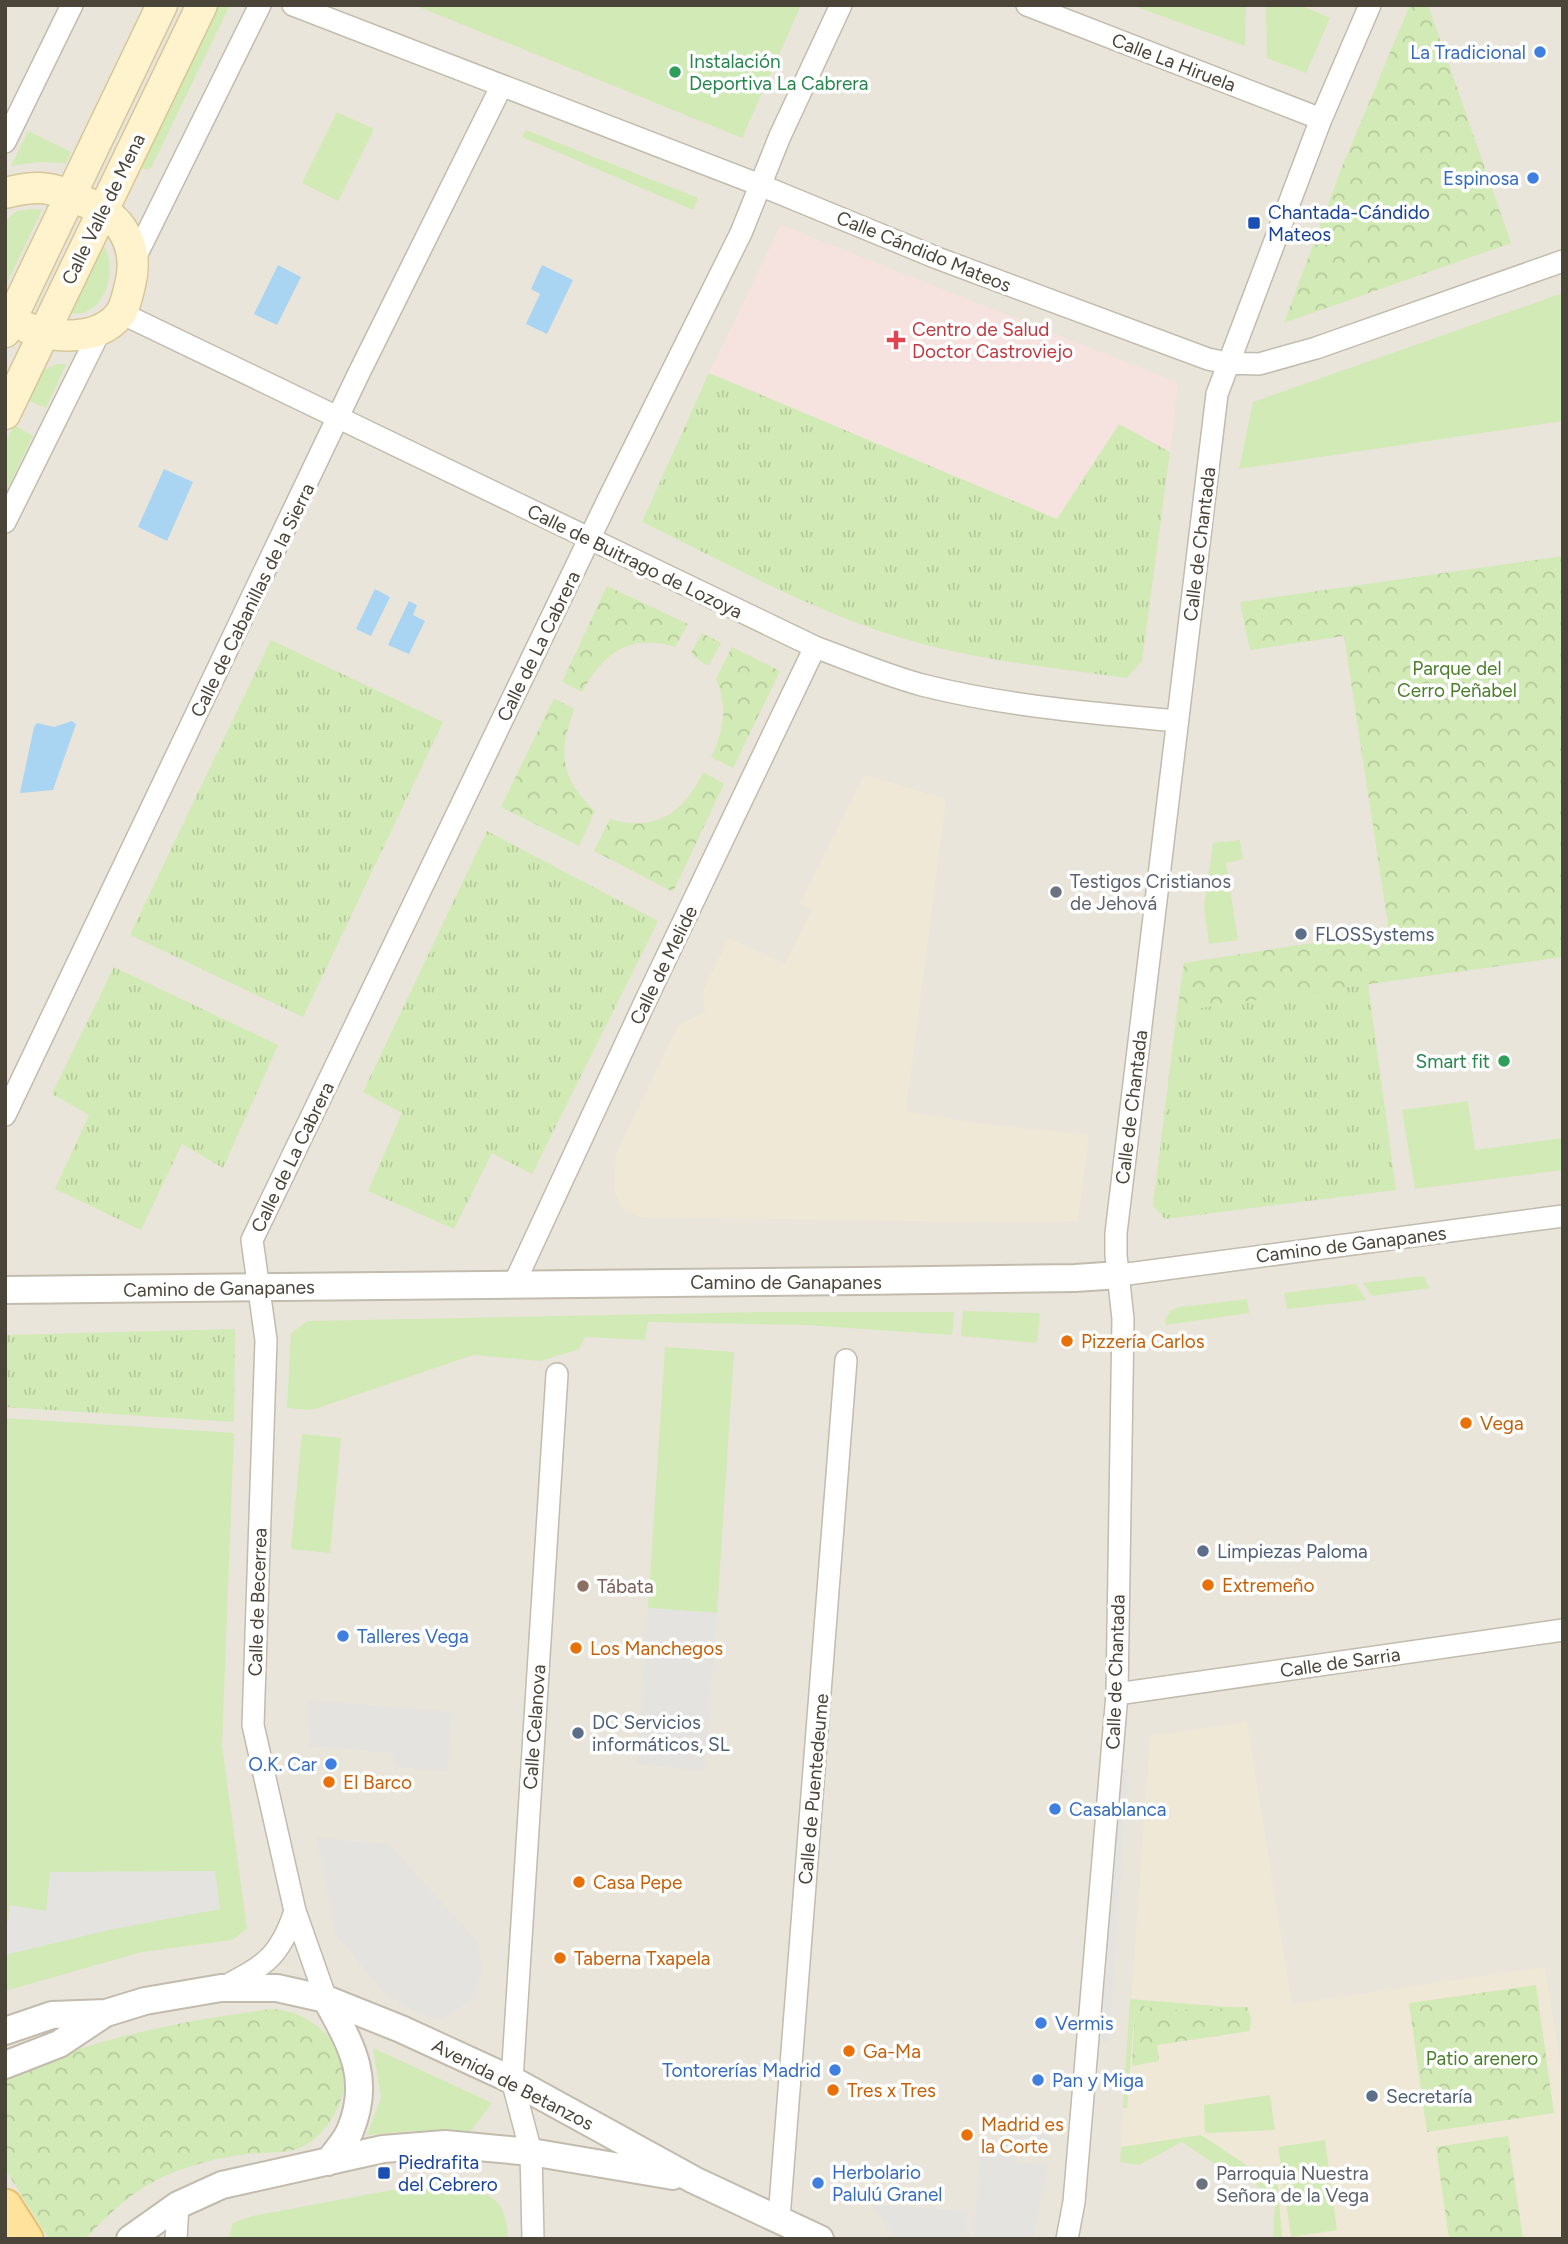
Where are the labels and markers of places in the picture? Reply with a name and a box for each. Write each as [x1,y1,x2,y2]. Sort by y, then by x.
place label: La Tradicional [1410,41,1526,64]
marker: La Tradicional [1532,44,1548,60]
place label: Instalación Deportiva La Cabrera [689,50,868,95]
marker: Instalación Deportiva La Cabrera [667,64,683,80]
place label: Espinosa [1443,167,1519,190]
marker: Espinosa [1525,170,1541,186]
place label: Chantada-Cándido Mateos [1268,201,1430,246]
marker: Chantada-Cándido Mateos [1246,215,1262,231]
place label: Centro de Salud Doctor Castroviejo [912,318,1073,363]
marker: Centro de Salud Doctor Castroviejo [886,330,906,350]
place label: Testigos Cristianos de Jehová [1070,870,1231,915]
marker: Testigos Cristianos de Jehová [1048,884,1064,900]
place label: FLOSSystems [1315,923,1434,946]
marker: FLOSSystems [1293,926,1309,942]
place label: Smart fit [1416,1050,1490,1073]
marker: Smart fit [1496,1053,1512,1069]
place label: Pizzería Carlos [1081,1330,1205,1353]
marker: Pizzería Carlos [1059,1333,1075,1349]
place label: Vega [1480,1412,1524,1435]
marker: Vega [1458,1415,1474,1431]
place label: Limpiezas Paloma [1217,1540,1368,1563]
marker: Limpiezas Paloma [1195,1543,1211,1559]
place label: Extremeño [1222,1574,1314,1597]
place label: Tábata [597,1575,654,1598]
marker: Extremeño [1200,1577,1216,1593]
marker: Tábata [575,1578,591,1594]
place label: Talleres Vega [357,1625,469,1648]
marker: Talleres Vega [335,1628,351,1644]
place label: Los Manchegos [590,1637,723,1660]
marker: Los Manchegos [568,1640,584,1656]
place label: DC Servicios informáticos, SL [592,1711,730,1756]
marker: DC Servicios informáticos, SL [570,1725,586,1741]
place label: O.K. Car [248,1753,318,1776]
marker: O.K. Car [323,1756,339,1772]
place label: El Barco [343,1771,412,1794]
marker: El Barco [321,1774,337,1790]
place label: Casablanca [1069,1798,1167,1821]
marker: Casablanca [1047,1801,1063,1817]
place label: Casa Pepe [593,1871,682,1894]
marker: Casa Pepe [571,1874,587,1890]
place label: Taberna Txapela [574,1947,711,1970]
marker: Taberna Txapela [552,1950,568,1966]
place label: Vermis [1055,2012,1114,2035]
marker: Vermis [1033,2015,1049,2031]
place label: Ga-Ma [863,2040,921,2063]
marker: Ga-Ma [841,2043,857,2059]
place label: Tontorerías Madrid [662,2059,821,2082]
marker: Tontorerías Madrid [827,2062,843,2078]
place label: Pan y Miga [1052,2069,1144,2092]
marker: Pan y Miga [1030,2072,1046,2088]
place label: Tres x Tres [847,2079,936,2102]
marker: Tres x Tres [825,2082,841,2098]
place label: Secretaría [1386,2085,1472,2108]
marker: Secretaría [1364,2088,1380,2104]
place label: Madrid es la Corte [981,2113,1064,2158]
marker: Madrid es la Corte [959,2127,975,2143]
place label: Piedrafita del Cebrero [398,2151,498,2196]
place label: Herbolario Palulú Granel [832,2161,942,2206]
place label: Parroquia Nuestra Señora de la Vega [1216,2162,1369,2207]
marker: Piedrafita del Cebrero [376,2165,392,2181]
marker: Herbolario Palulú Granel [810,2175,826,2191]
marker: Parroquia Nuestra Señora de la Vega [1194,2176,1210,2192]

